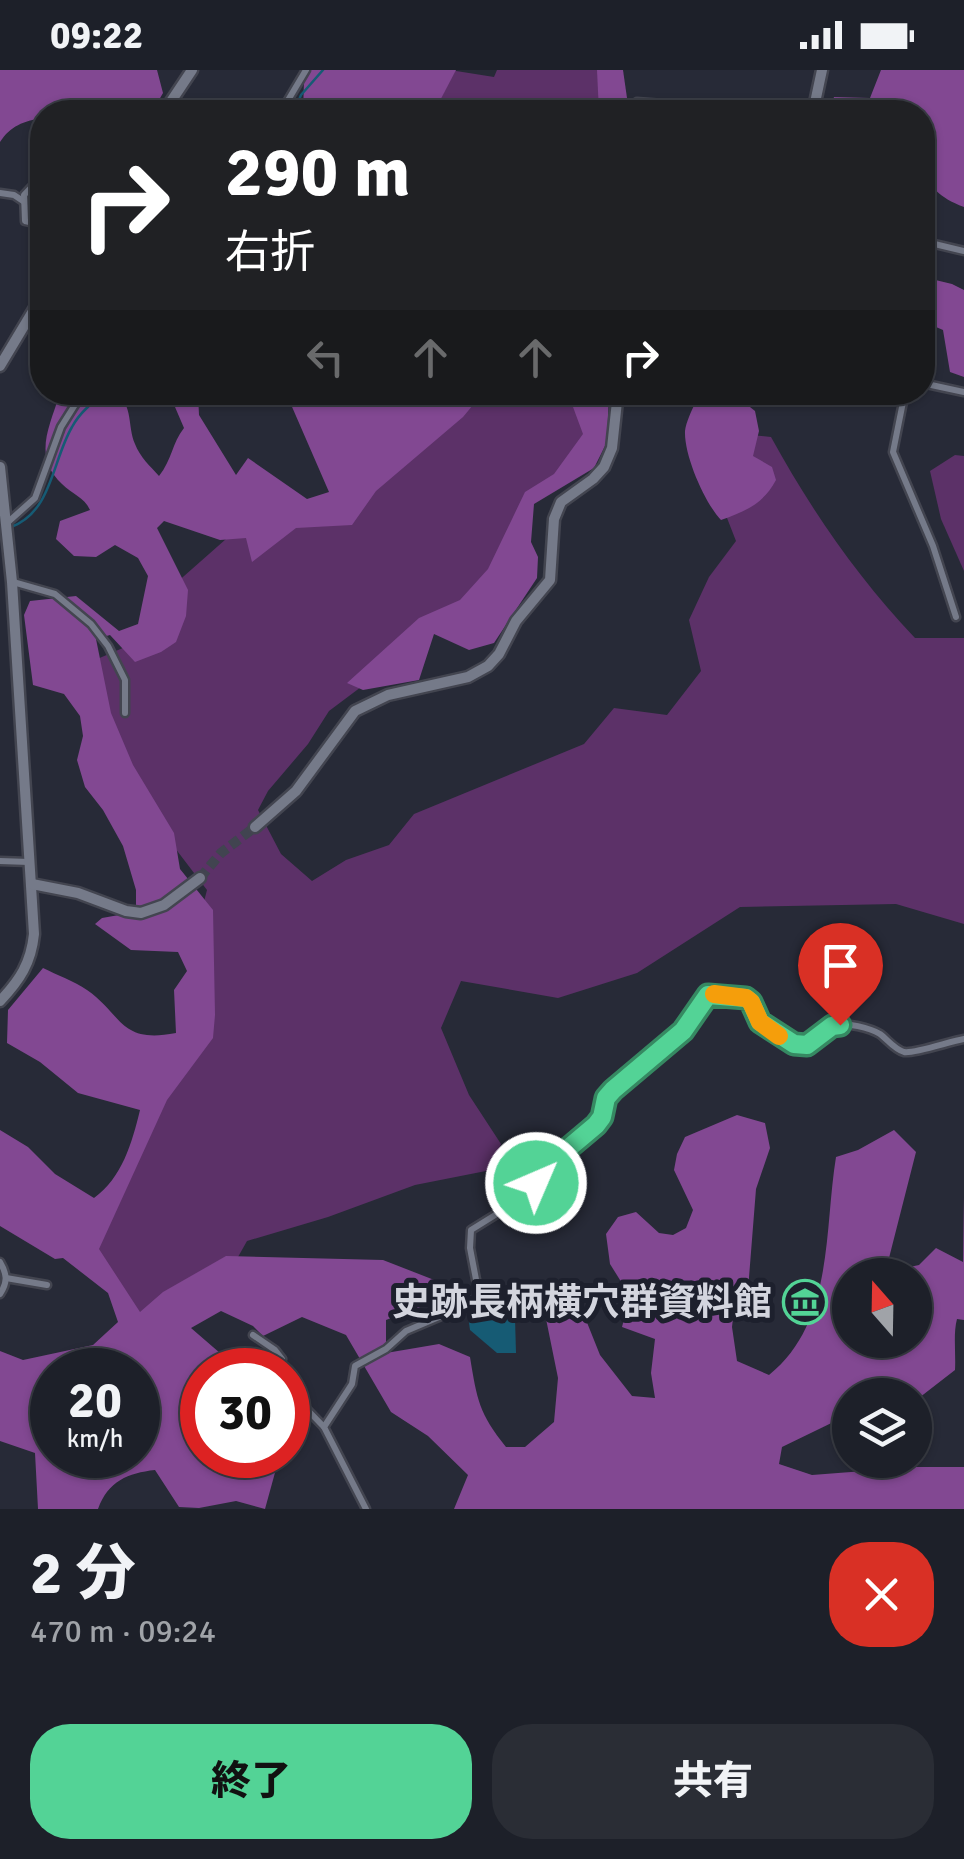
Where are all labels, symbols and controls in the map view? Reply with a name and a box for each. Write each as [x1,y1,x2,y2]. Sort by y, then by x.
text: 09:22 [50,12,143,59]
text: 290 m [225,129,410,215]
icon: right [60,140,190,270]
text: 右折 [225,225,315,280]
icon: left [298,330,353,385]
icon: ahead [403,330,458,385]
icon: ahead [508,330,563,385]
icon: right [613,330,668,385]
pin [798,923,883,1026]
icon: arrive [813,938,868,993]
position arrow [484,1131,588,1235]
north arrow [832,1258,932,1358]
map controls [832,1258,932,1478]
place label: 史跡長柄横穴群資料館 [392,1279,772,1326]
museum icon: 史跡長柄横穴群資料館 [782,1279,828,1325]
speed limit sign: 30 [180,1348,310,1478]
text: 20 [68,1370,122,1432]
button: layers [832,1378,932,1478]
text: km/h [67,1423,123,1454]
text: 2 分 [30,1537,136,1611]
button: close [829,1542,934,1647]
text: 470 m · 09:24 [30,1612,216,1651]
button: 終了 [30,1724,472,1839]
button: 共有 [492,1724,934,1839]

